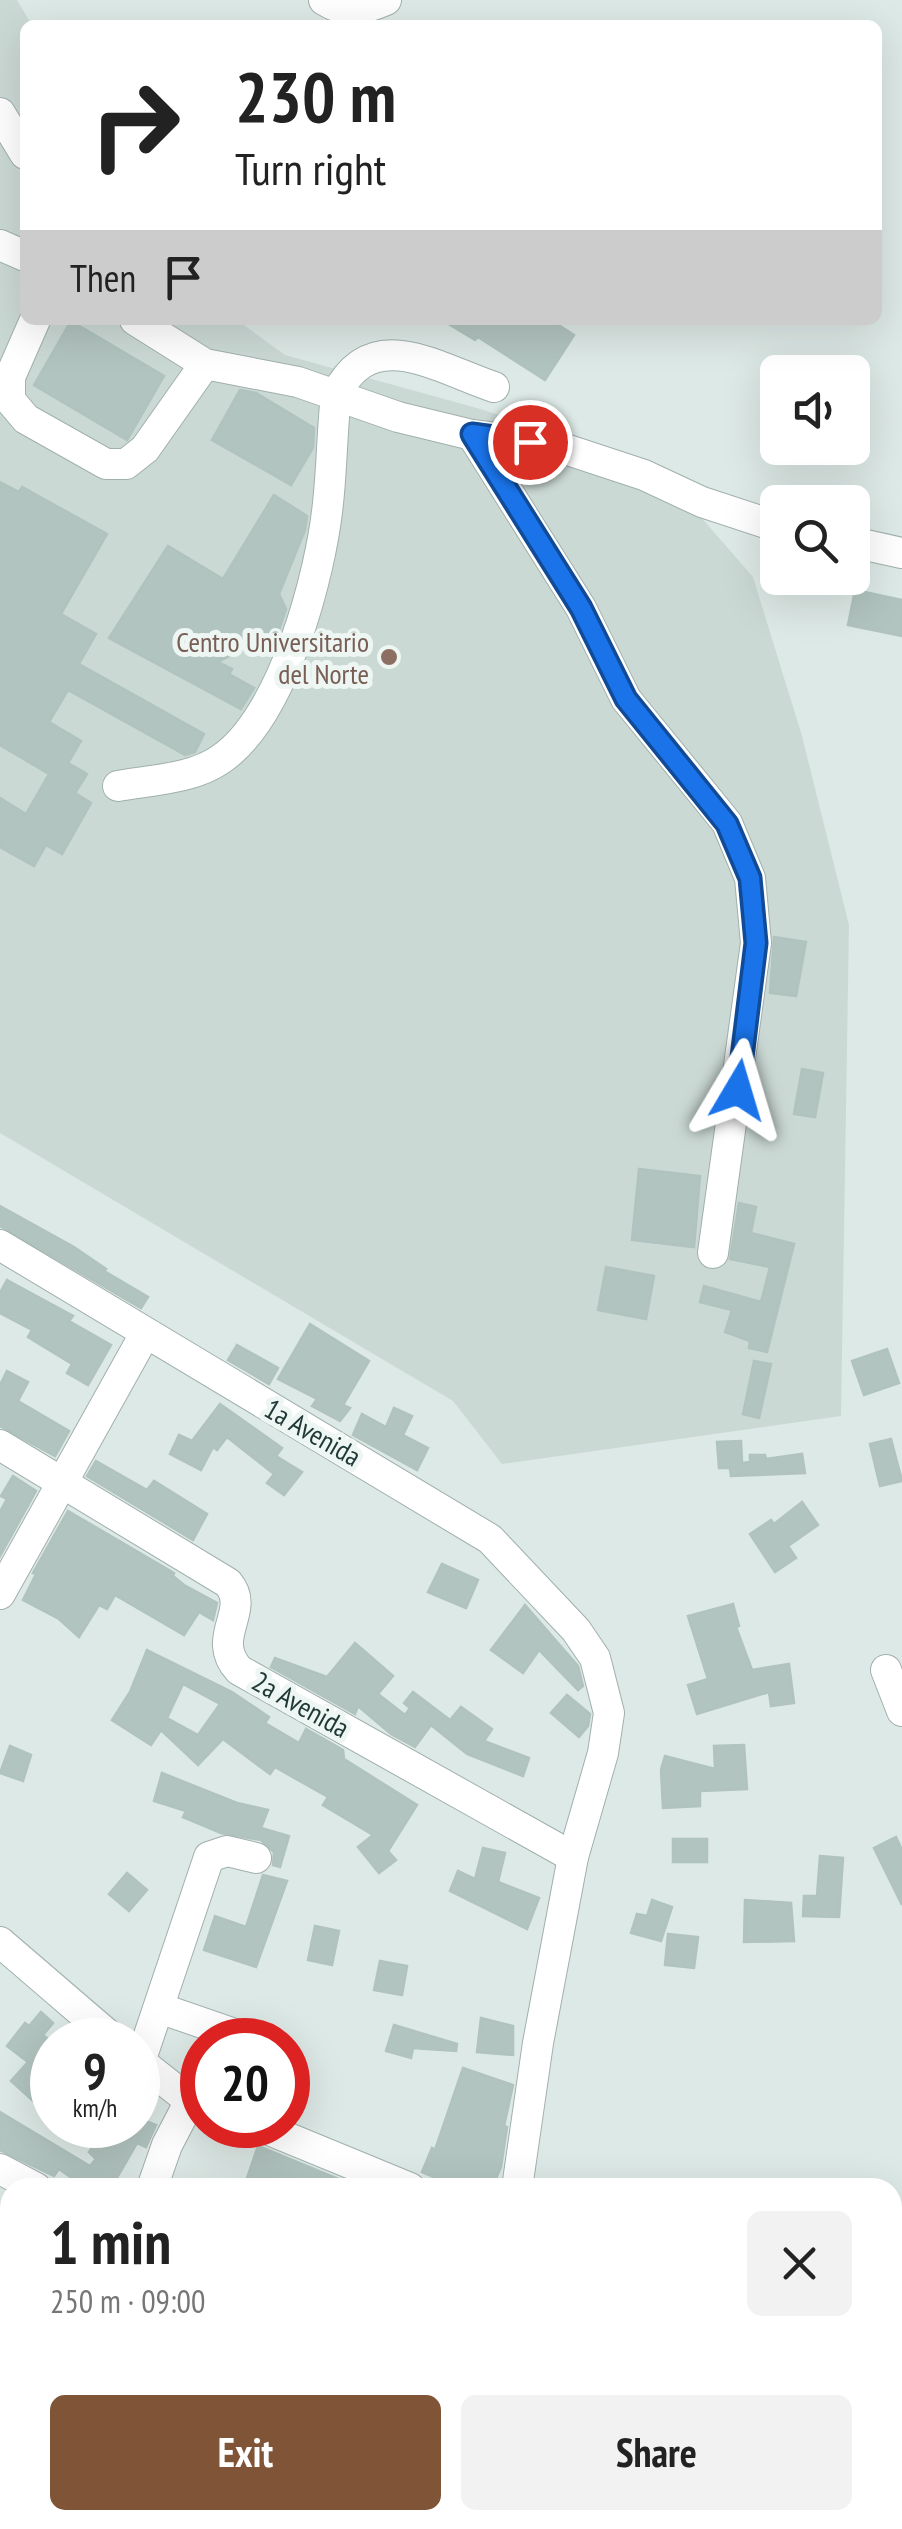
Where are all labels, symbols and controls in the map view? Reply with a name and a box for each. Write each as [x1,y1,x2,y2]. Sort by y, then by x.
text: 230 m [235,51,396,141]
icon: right [70,60,200,190]
text: Turn right [235,139,386,197]
icon: arrive [156,250,211,305]
text: Then [70,253,136,302]
map controls [760,355,870,595]
button: sound [760,355,870,465]
pin [488,400,573,485]
icon: arrive [503,415,558,470]
button: search [760,485,870,595]
place label: Centro Universitario del Norte [176,623,369,692]
marker: Centro Universitario del Norte [378,646,400,668]
position arrow [686,1038,790,1142]
street label: 1a Avenida [258,1390,368,1474]
street label: 2a Avenida [246,1662,356,1746]
speed limit sign: 20 [180,2018,310,2148]
text: 9 [83,2038,107,2103]
text: km/h [73,2092,117,2124]
text: 1 min [50,2203,171,2281]
button: close [747,2211,852,2316]
text: 250 m · 09:00 [50,2280,205,2322]
button: Exit [50,2395,441,2510]
button: Share [461,2395,852,2510]

